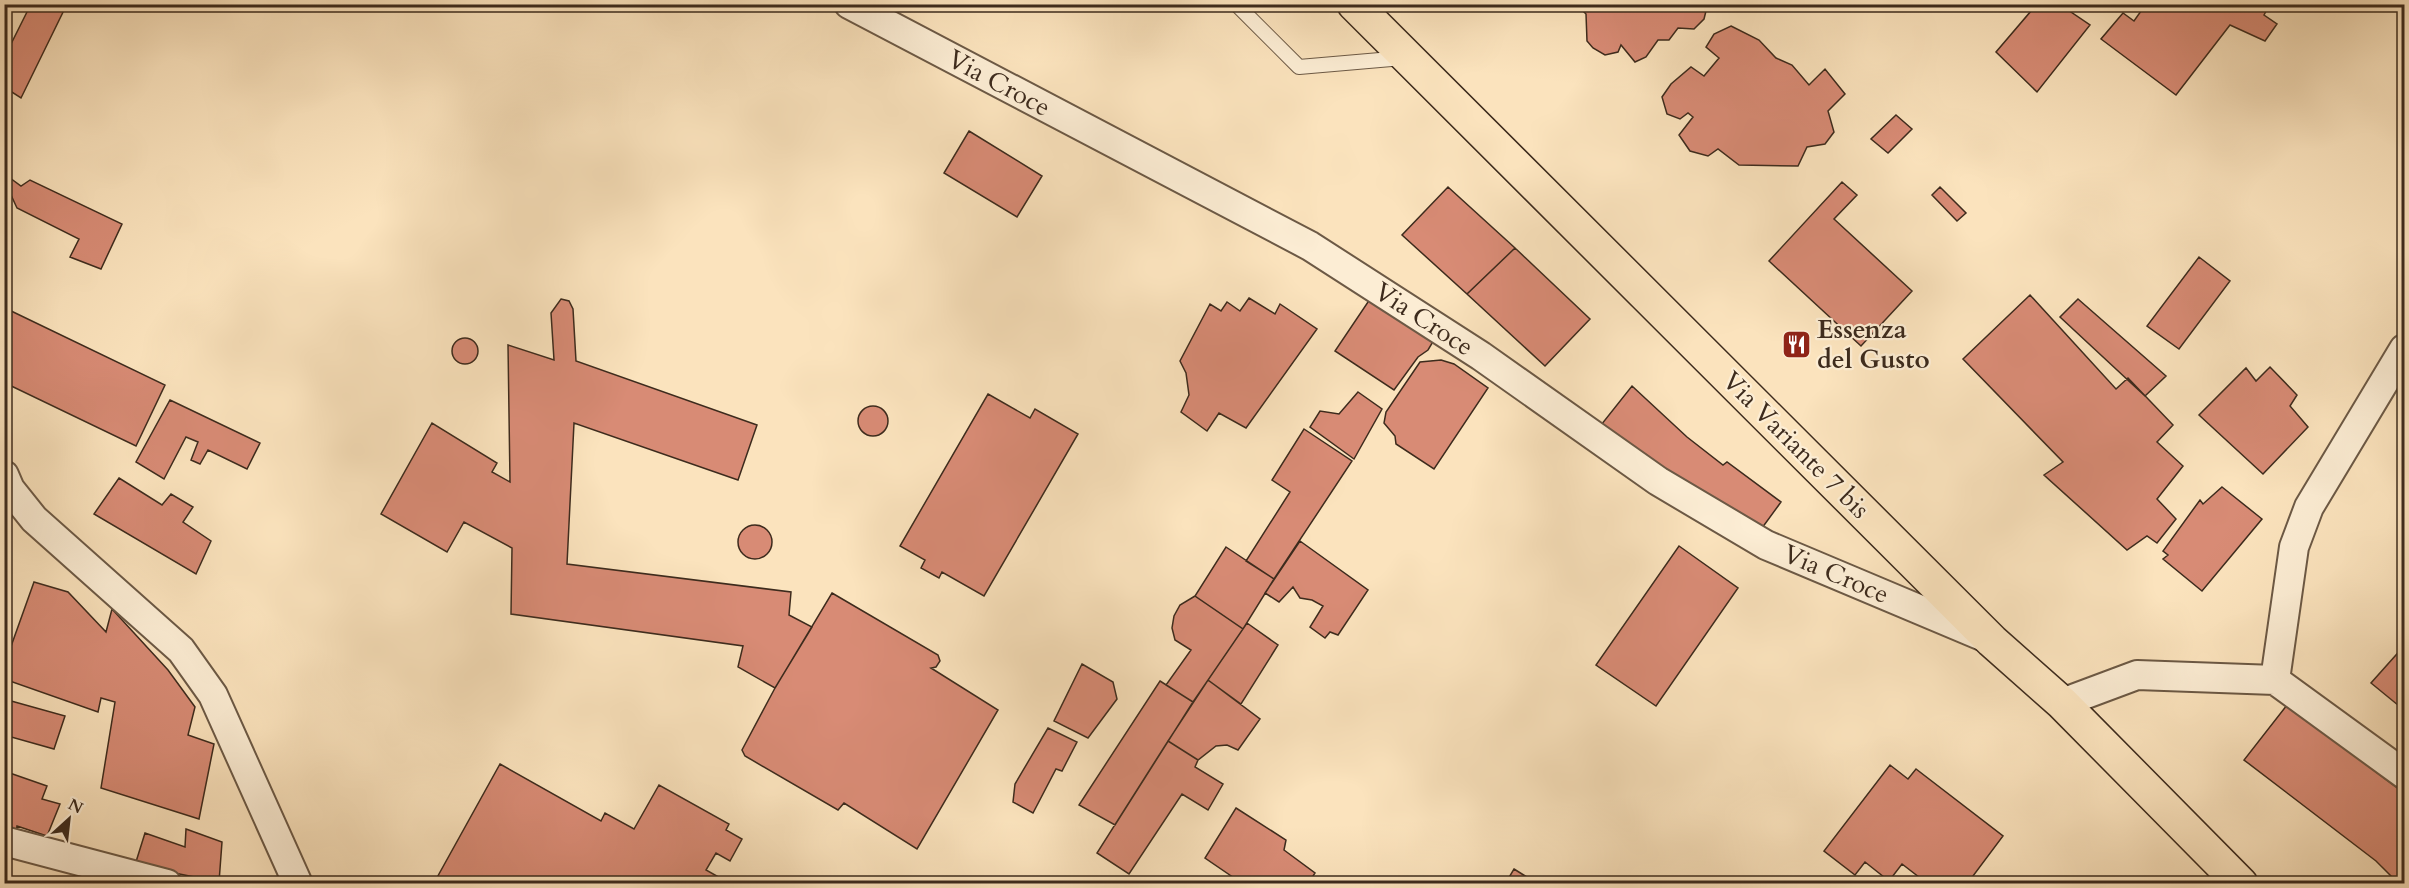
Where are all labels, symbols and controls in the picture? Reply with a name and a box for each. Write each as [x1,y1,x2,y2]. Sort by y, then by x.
street label: Via Croce [941,41,1057,125]
street label: Via Croce [1368,274,1480,364]
place label: Essenza del Gusto [1817,312,1930,377]
restaurant icon: Essenza del Gusto [1780,328,1812,360]
street label: Via Variante 7 bis [1715,364,1877,526]
street label: Via Croce [1778,536,1894,612]
north arrow [39,789,99,849]
text: N [64,794,87,820]

